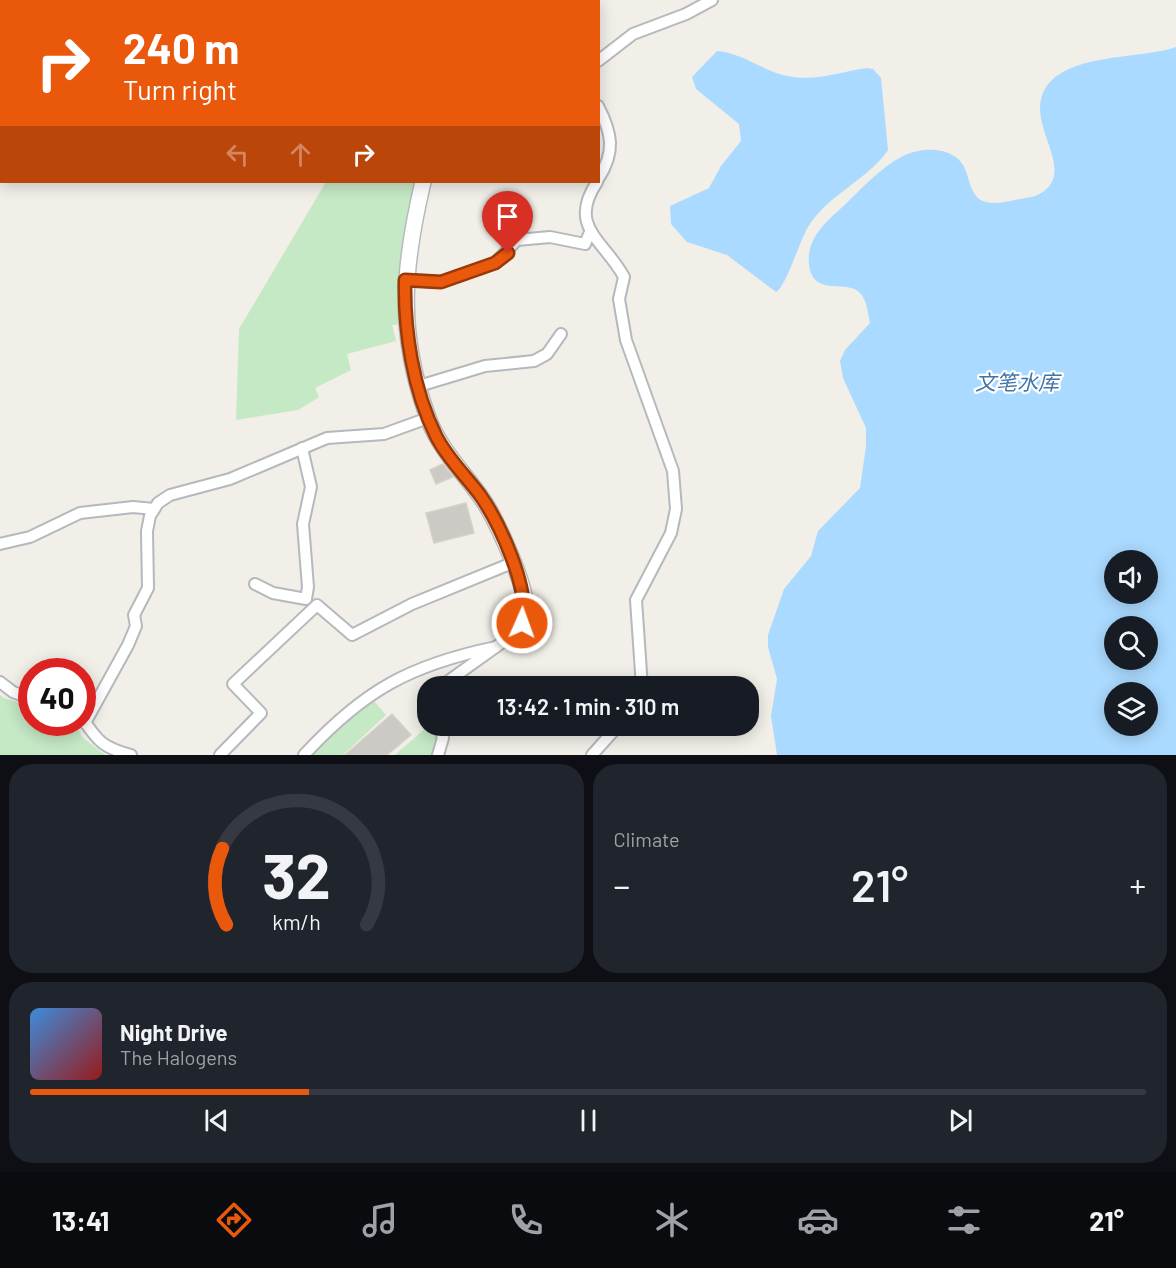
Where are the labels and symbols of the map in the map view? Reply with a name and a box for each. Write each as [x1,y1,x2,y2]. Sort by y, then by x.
pin [482,191,533,253]
water label: 文笔水库 [975,369,1062,394]
position arrow [490,591,554,655]
speed limit sign: 40 [18,658,96,736]

